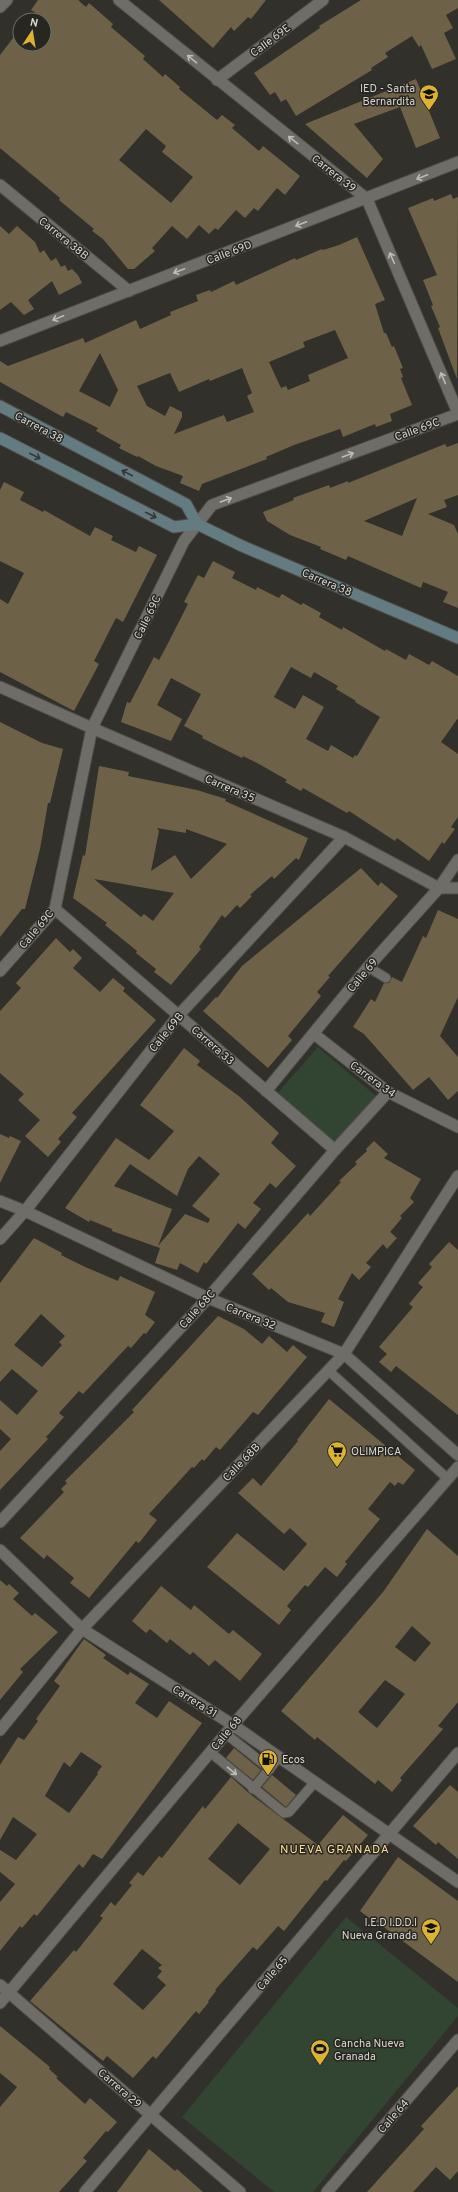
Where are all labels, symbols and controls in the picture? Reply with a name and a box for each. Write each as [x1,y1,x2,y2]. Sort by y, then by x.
north arrow [12,12,52,52]
text: N [29,16,39,31]
street label: Calle 69E [248,21,293,60]
one-way arrow [186,55,197,64]
place label: IED - Santa Bernardita [360,82,415,109]
school or university icon: IED - Santa Bernardita [418,83,440,111]
one-way arrow [288,136,299,145]
street label: Carrera 39 [308,152,358,196]
one-way arrow [416,173,428,181]
street label: Carrera 38B [36,214,91,263]
one-way arrow [295,221,307,228]
street label: Calle 69D [205,238,254,268]
one-way arrow [388,252,395,264]
one-way arrow [174,267,186,275]
one-way arrow [53,315,65,323]
one-way arrow [438,372,446,384]
street label: Carrera 38 [12,409,65,447]
street label: Calle 69C [393,415,442,445]
one-way arrow [342,450,354,458]
one-way arrow [29,453,41,460]
one-way arrow [121,469,133,476]
one-way arrow [220,496,232,504]
one-way arrow [144,512,156,519]
street label: Carrera 38 [299,566,354,600]
street label: Calle 69C [131,593,165,642]
street label: Carrera 35 [202,772,257,806]
street label: Calle 69C [16,907,57,952]
street label: Calle 69 [345,956,381,995]
street label: Calle 69B [147,1010,187,1055]
street label: Carrera 33 [188,1023,237,1068]
street label: Carrera 34 [347,1059,398,1101]
street label: Calle 68C [177,1287,219,1332]
street label: Carrera 32 [223,1301,278,1333]
supermarket icon: OLIMPICA [326,1440,348,1468]
street label: Calle 68B [220,1441,263,1485]
place label: OLIMPICA [351,1445,401,1459]
street label: Carrera 31 [169,1683,220,1721]
street label: Calle 68 [208,1714,245,1754]
fuel station icon: Ecos [257,1748,279,1776]
place label: Ecos [282,1753,305,1767]
one-way arrow [226,1766,237,1775]
district label: NUEVA GRANADA [280,1842,390,1858]
place label: I.E.D I.D.D.I Nueva Granada [342,1916,417,1943]
school or university icon: I.E.D I.D.D.I Nueva Granada [420,1917,442,1945]
street label: Calle 65 [254,1954,291,1994]
place label: Cancha Nueva Granada [334,2037,405,2064]
sports icon: Cancha Nueva Granada [309,2038,331,2066]
street label: Carrera 29 [95,2066,144,2111]
street label: Calle 64 [375,2097,412,2137]

